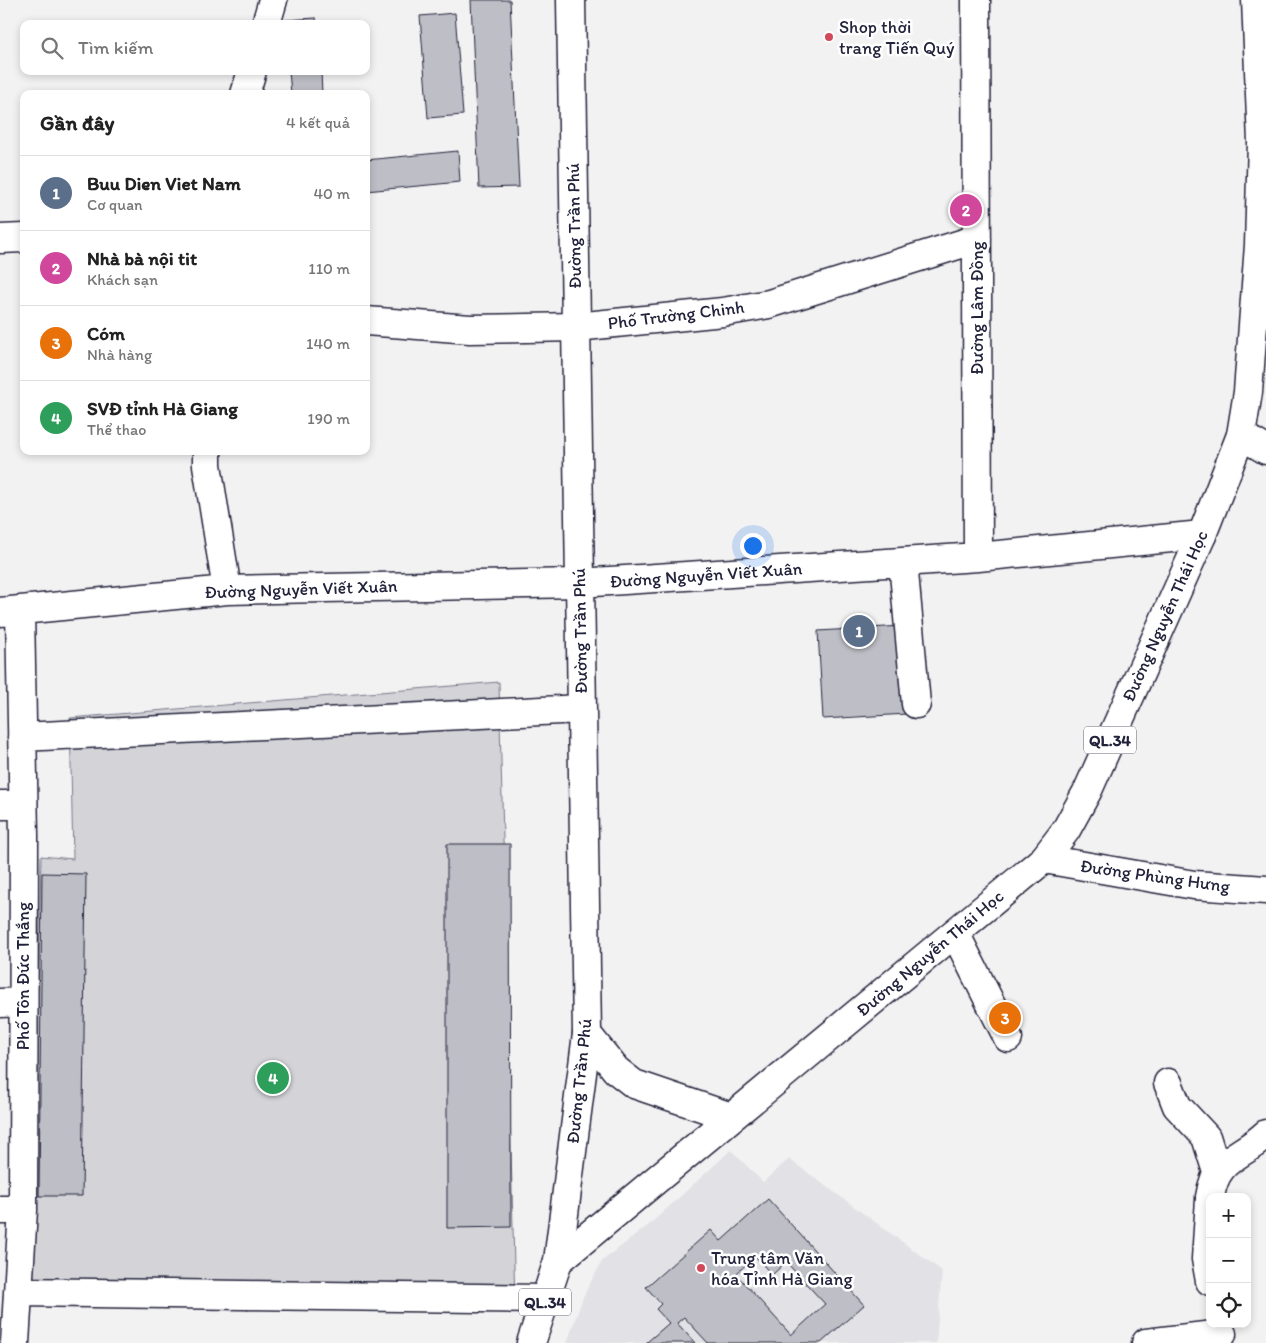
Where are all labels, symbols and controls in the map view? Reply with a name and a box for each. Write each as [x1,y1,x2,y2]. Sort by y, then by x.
place label: Shop thời trang Tiến Quý [839,16,955,59]
search box [20,20,370,75]
marker: Shop thời trang Tiến Quý [823,31,835,43]
icon: search [38,34,66,62]
text: Tìm kiếm [78,36,153,59]
text: Gần đây [40,110,114,135]
text: 4 kết quả [286,113,350,132]
street label: Đường Trần Phú [562,163,586,289]
text: Buu Dien Viet Nam [87,172,241,195]
text: 1 [52,184,60,203]
text: 40 m [313,184,350,203]
pin: 2 [950,191,982,229]
text: Cơ quan [87,195,143,214]
street label: Đường Lâm Đồng [966,240,988,375]
text: Nhà bà nội tit [87,247,197,270]
text: 2 [52,259,60,278]
text: 110 m [308,259,350,278]
text: Khách sạn [87,270,158,289]
street label: Phố Trường Chinh [606,296,746,334]
text: Cóm [87,322,125,345]
text: 3 [52,334,60,353]
text: 140 m [306,334,350,353]
text: Nhà hàng [87,345,152,364]
text: SVĐ tỉnh Hà Giang [87,397,238,420]
text: 4 [51,409,61,428]
text: 190 m [307,409,350,428]
text: Thể thao [87,420,146,439]
street label: Đường Nguyễn Thái Học [1117,527,1213,705]
your location [740,533,766,559]
street label: Đường Nguyễn Viết Xuân [609,557,803,593]
street label: Đường Trần Phú [568,568,592,694]
street label: Đường Nguyễn Viết Xuân [204,575,398,603]
pin: 1 [843,612,875,650]
road number: QL.34 [1084,726,1136,754]
street label: Đường Phùng Hưng [1079,855,1232,898]
street label: Đường Nguyễn Thái Học [852,885,1008,1021]
street label: Phố Tôn Đức Thắng [12,901,34,1050]
pin: 3 [989,999,1021,1037]
street label: Đường Trần Phú [561,1017,597,1145]
pin: 4 [257,1059,289,1097]
map controls [1206,1193,1251,1328]
button: + [1206,1193,1251,1238]
button: − [1206,1238,1251,1283]
place label: Trung tâm Văn hóa Tỉnh Hà Giang [711,1247,853,1290]
marker: Trung tâm Văn hóa Tỉnh Hà Giang [695,1262,707,1274]
button: locate [1206,1283,1251,1328]
road number: QL.34 [519,1288,571,1315]

